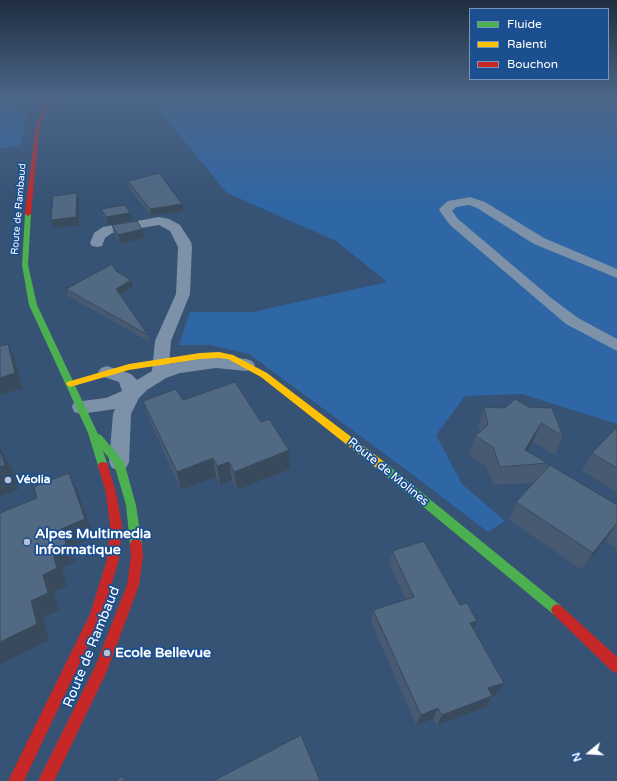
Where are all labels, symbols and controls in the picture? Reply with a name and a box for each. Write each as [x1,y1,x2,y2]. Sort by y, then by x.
legend [469,8,609,80]
text: Fluide [507,17,542,31]
text: Ralenti [507,37,547,51]
text: Bouchon [507,57,558,71]
street label: Route de Rambaud [9,163,29,255]
street label: Route de Molines [345,435,431,509]
place label: Véolia [16,473,50,487]
marker: Véolia [3,475,13,485]
place label: Alpes Multimedia Informatique [35,526,151,558]
marker: Alpes Multimedia Informatique [22,537,32,547]
street label: Route de Rambaud [60,584,124,710]
place label: Ecole Bellevue [115,645,211,661]
marker: Ecole Bellevue [102,648,112,658]
north arrow [569,733,609,773]
text: N [570,751,585,763]

